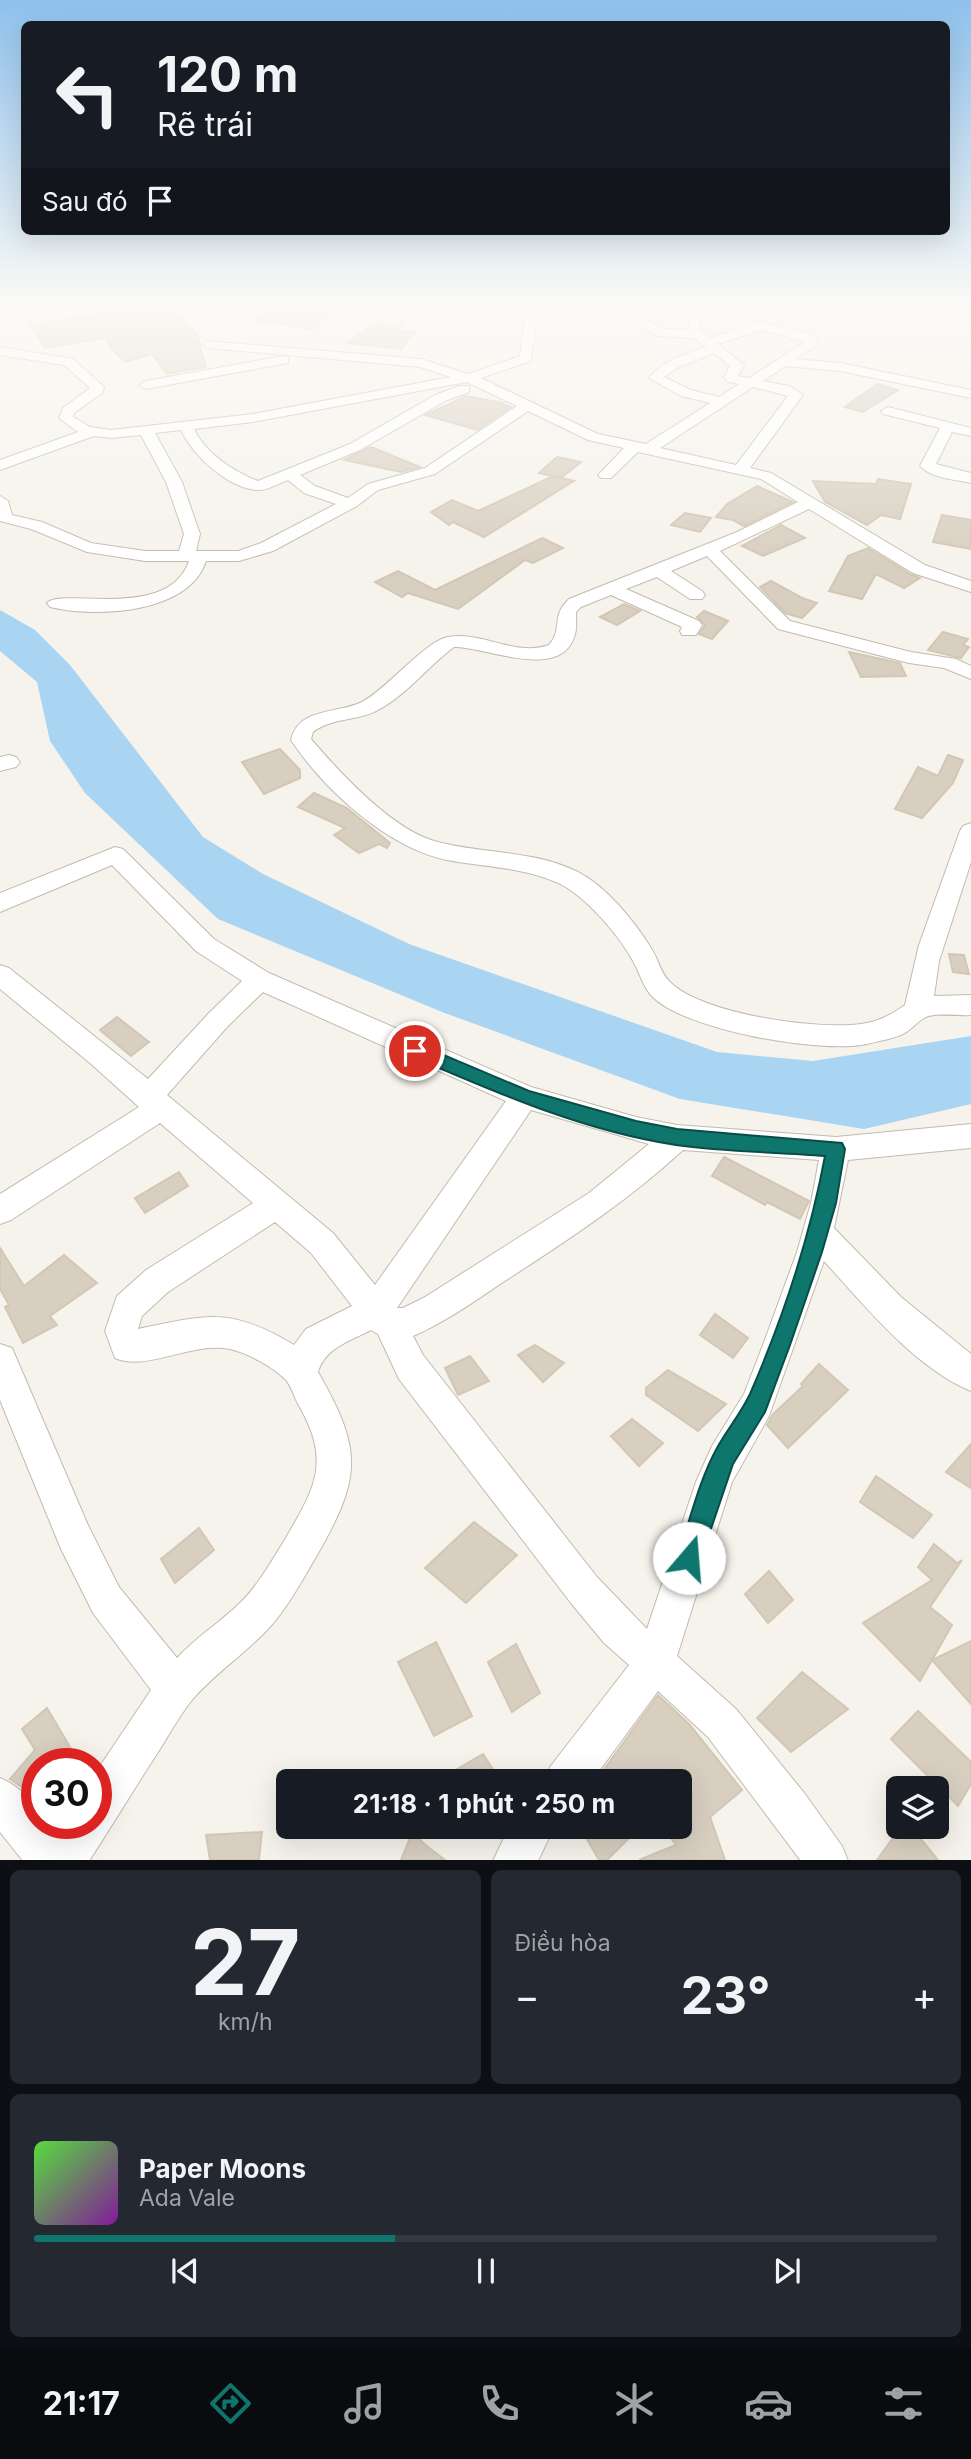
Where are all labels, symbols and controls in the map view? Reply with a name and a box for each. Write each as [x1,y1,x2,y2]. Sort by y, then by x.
text: 120 m [157,45,298,104]
icon: left [42,49,133,140]
text: Rẽ trái [157,105,253,144]
icon: arrive [141,182,179,220]
text: Sau đó [42,186,127,217]
pin [385,1021,445,1081]
icon: arrive [396,1032,434,1070]
position arrow [652,1521,726,1595]
speed limit sign: 30 [21,1748,112,1839]
map controls [886,1776,949,1839]
button: layers [886,1776,949,1839]
text: 21:18 · 1 phút · 250 m [353,1788,615,1819]
text: 27 [190,1907,300,2017]
text: Điều hòa [515,1929,611,1957]
text: 23° [681,1964,771,2027]
text: − [515,1973,540,2019]
text: + [912,1973,937,2019]
text: km/h [218,2008,273,2036]
text: Paper Moons [139,2153,306,2184]
text: Ada Vale [139,2184,235,2212]
icon: previous [166,2252,204,2290]
icon: pause [467,2252,505,2290]
icon: next [768,2252,806,2290]
icon: directions [206,2379,255,2428]
icon: music [340,2379,389,2428]
icon: phone [475,2379,524,2428]
icon: climate [610,2379,659,2428]
icon: car [744,2379,793,2428]
icon: filters [879,2379,928,2428]
text: 21:17 [43,2384,120,2423]

